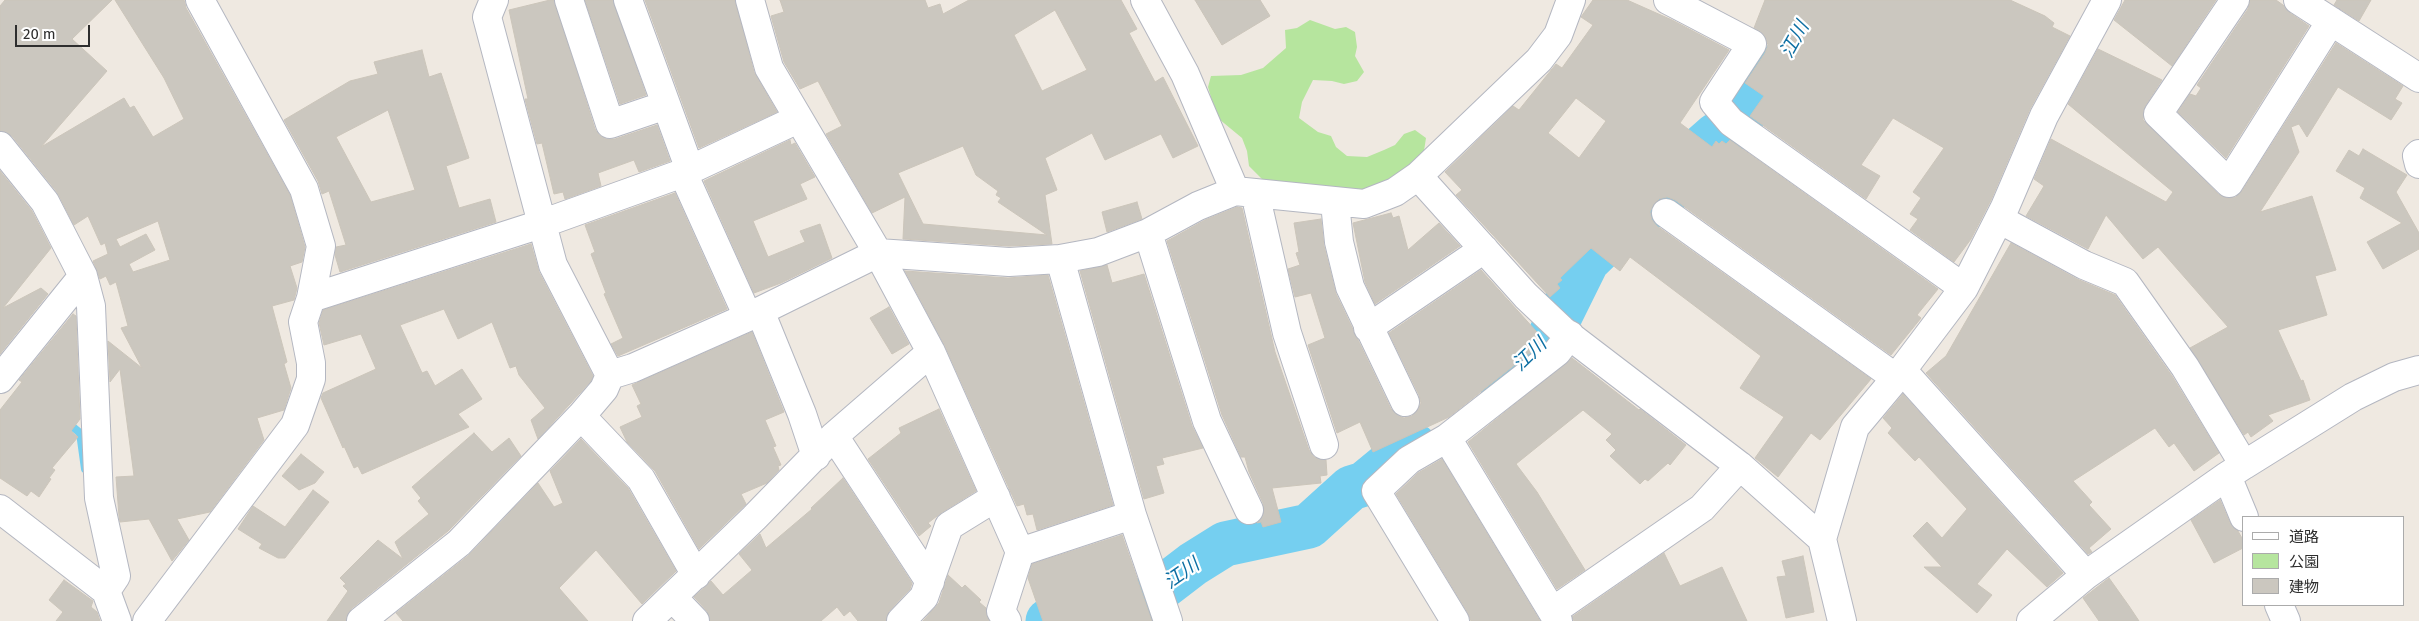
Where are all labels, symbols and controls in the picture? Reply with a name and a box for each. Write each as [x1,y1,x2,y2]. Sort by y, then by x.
scale bar [18,15,92,47]
water label: 江川 [1776,18,1814,62]
text: 20 m [23,25,56,43]
water label: 江川 [1508,334,1552,376]
legend [2242,516,2404,606]
text: 道路 [2289,528,2319,546]
text: 公園 [2289,553,2319,571]
water label: 江川 [1160,554,1204,594]
text: 建物 [2289,578,2319,596]

